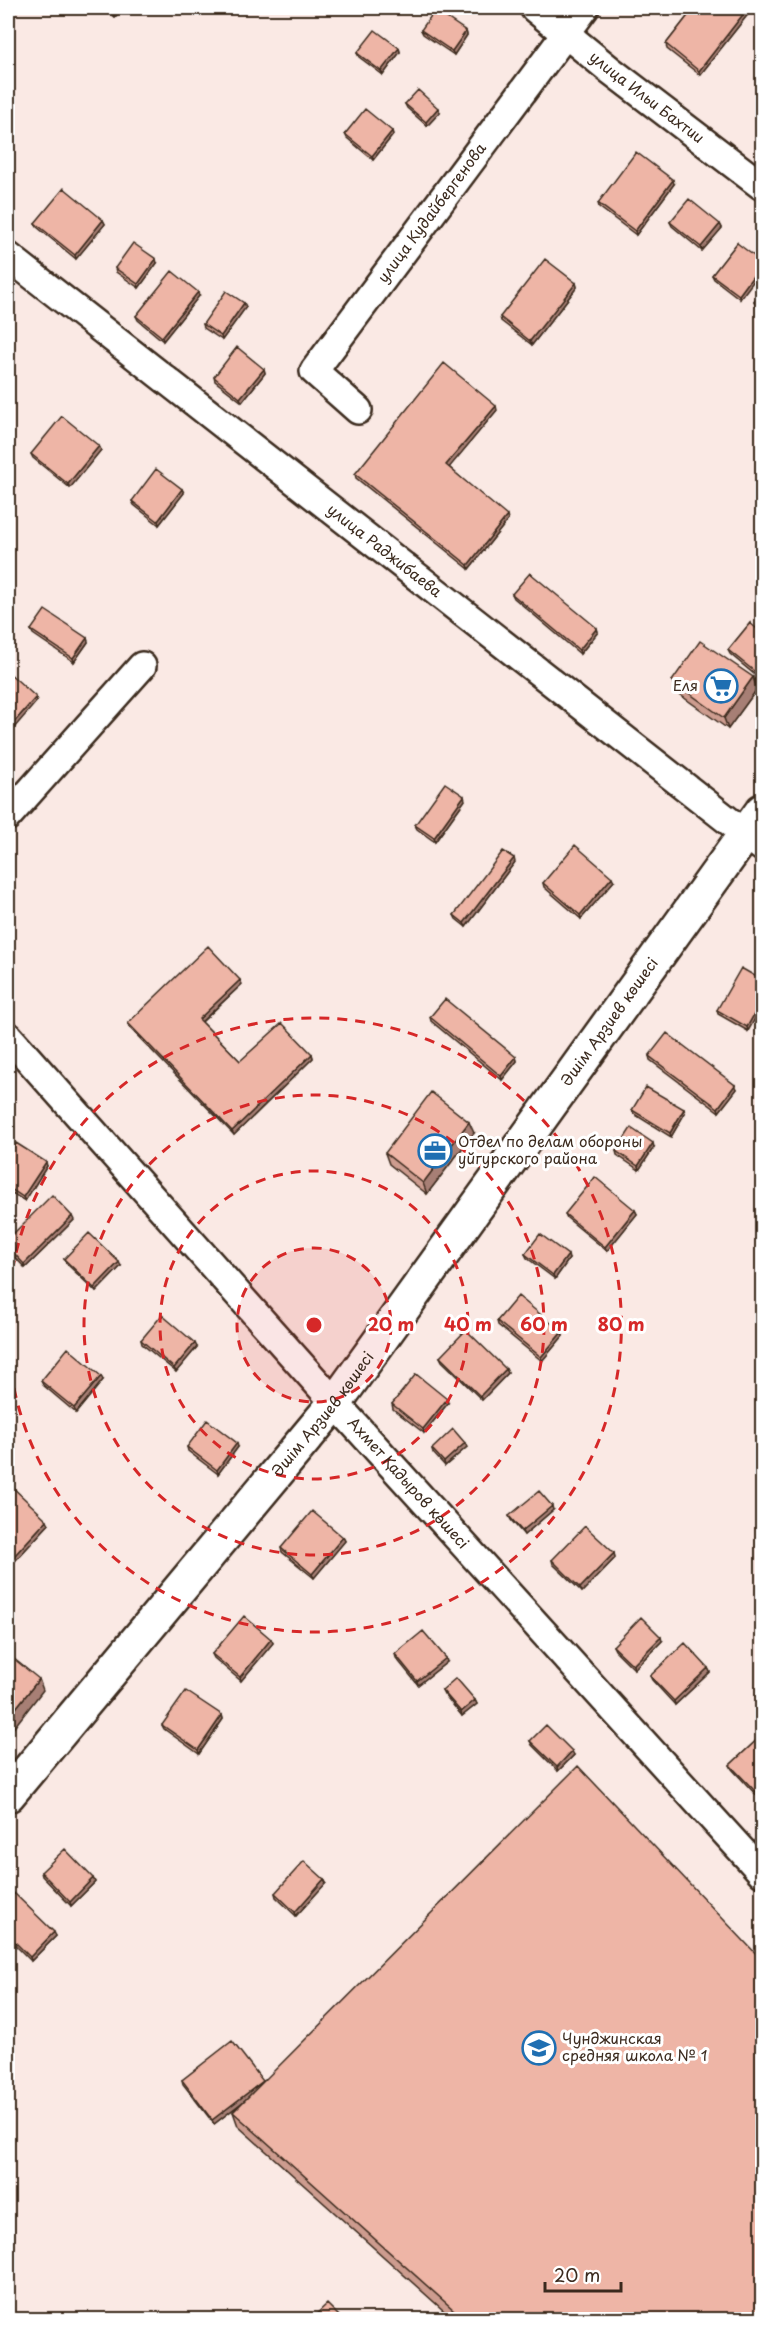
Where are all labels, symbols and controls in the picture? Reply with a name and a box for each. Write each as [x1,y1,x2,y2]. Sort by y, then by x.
street label: улица Ильи Бахтии [585,45,710,148]
street label: улица Кудайбергенова [371,137,491,287]
street label: улица Раджибаева [323,497,448,602]
supermarket icon: Еля [703,668,739,704]
place label: Еля [673,673,698,696]
street label: Әшім Арзиев көшесі [554,952,663,1091]
place label: Отдел по делам обороны уйгурского района [458,1129,642,1169]
office icon: Отдел по делам обороны уйгурского района [417,1133,453,1169]
text: 20 m [368,1310,414,1337]
text: 40 m [444,1310,492,1337]
text: 60 m [520,1310,568,1337]
text: 80 m [597,1310,645,1337]
centre of rings [304,1315,324,1335]
street label: Әшім Арзиев көшесі [265,1346,379,1481]
street label: Ахмет Қадыров көшесі [343,1411,475,1553]
place label: Чунджинская средняя школа № 1 [562,2026,707,2066]
school or university icon: Чунджинская средняя школа № 1 [521,2030,557,2066]
scale bar [545,2255,622,2293]
text: 20 m [554,2261,600,2288]

